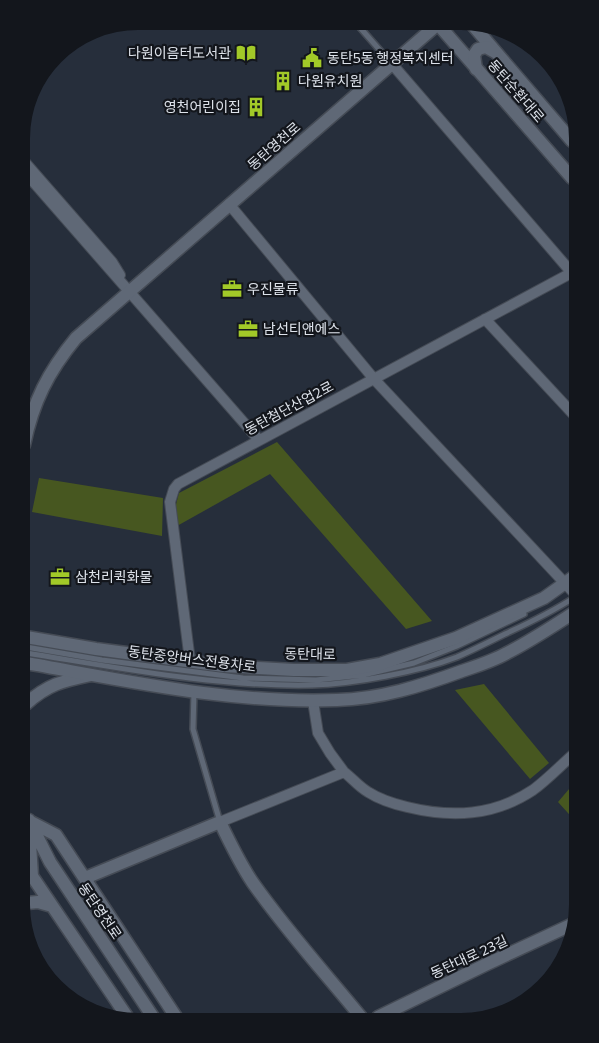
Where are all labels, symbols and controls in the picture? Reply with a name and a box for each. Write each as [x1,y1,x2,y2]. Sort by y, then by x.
library icon: 다원이음터도서관 [235,42,257,64]
place label: 다원이음터도서관 [128,44,231,61]
public building icon: 동탄5동 행정복지센터 [301,47,323,69]
place label: 동탄5동 행정복지센터 [327,49,454,66]
street label: 동탄순환대로 [485,56,548,126]
building icon: 다원유치원 [272,70,294,92]
place label: 다원유치원 [298,72,362,89]
building icon: 영천어린이집 [245,96,267,118]
place label: 영천어린이집 [164,98,241,115]
street label: 동탄영천로 [244,118,304,173]
office icon: 우진물류 [221,278,243,300]
place label: 우진물류 [247,280,299,297]
office icon: 남선티앤에스 [237,318,259,340]
place label: 남선티앤에스 [263,320,340,337]
street label: 동탄첨단산업2로 [242,377,336,438]
office icon: 삼천리퀵화물 [49,566,71,588]
place label: 삼천리퀵화물 [75,568,152,585]
street label: 동탄중앙버스전용차로 [127,642,257,675]
street label: 동탄대로 [284,645,336,662]
street label: 동탄영천로 [75,879,126,942]
street label: 동탄대로 23길 [428,931,510,982]

